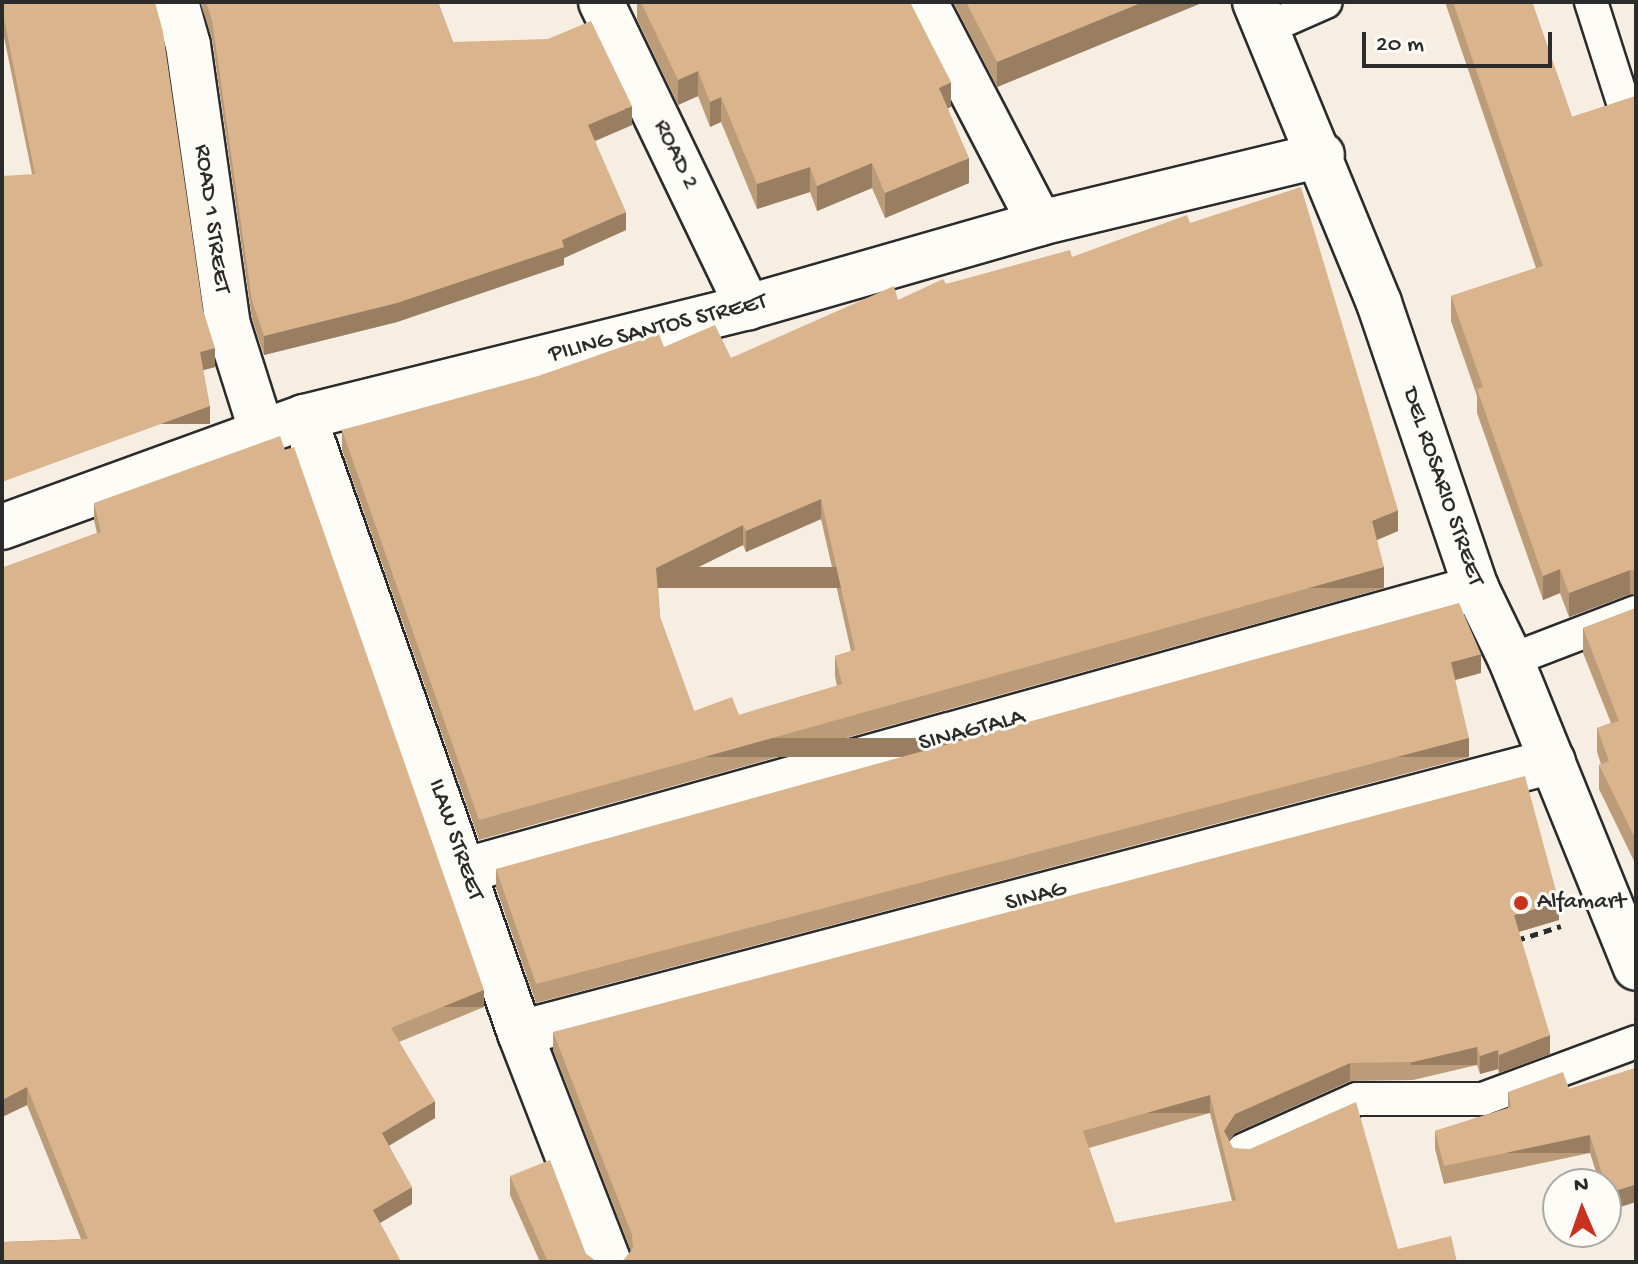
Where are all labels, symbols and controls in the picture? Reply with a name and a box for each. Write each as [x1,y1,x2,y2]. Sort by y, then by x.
scale bar [1366,16,1556,66]
text: 20 m [1376,31,1424,60]
street label: ROAD 2 [646,115,704,195]
street label: ROAD 1 STREET [186,143,236,295]
street label: PILING SANTOS STREET [546,288,770,370]
street label: DEL ROSARIO STREET [1395,384,1489,590]
street label: SINAGTALA [916,703,1028,759]
street label: ILAW STREET [421,775,489,905]
street label: SINAG [1002,875,1070,919]
place label: Alfamart [1537,889,1626,917]
marker: Alfamart [1512,894,1530,912]
north arrow [1542,1168,1622,1248]
text: N [1574,1173,1589,1199]

